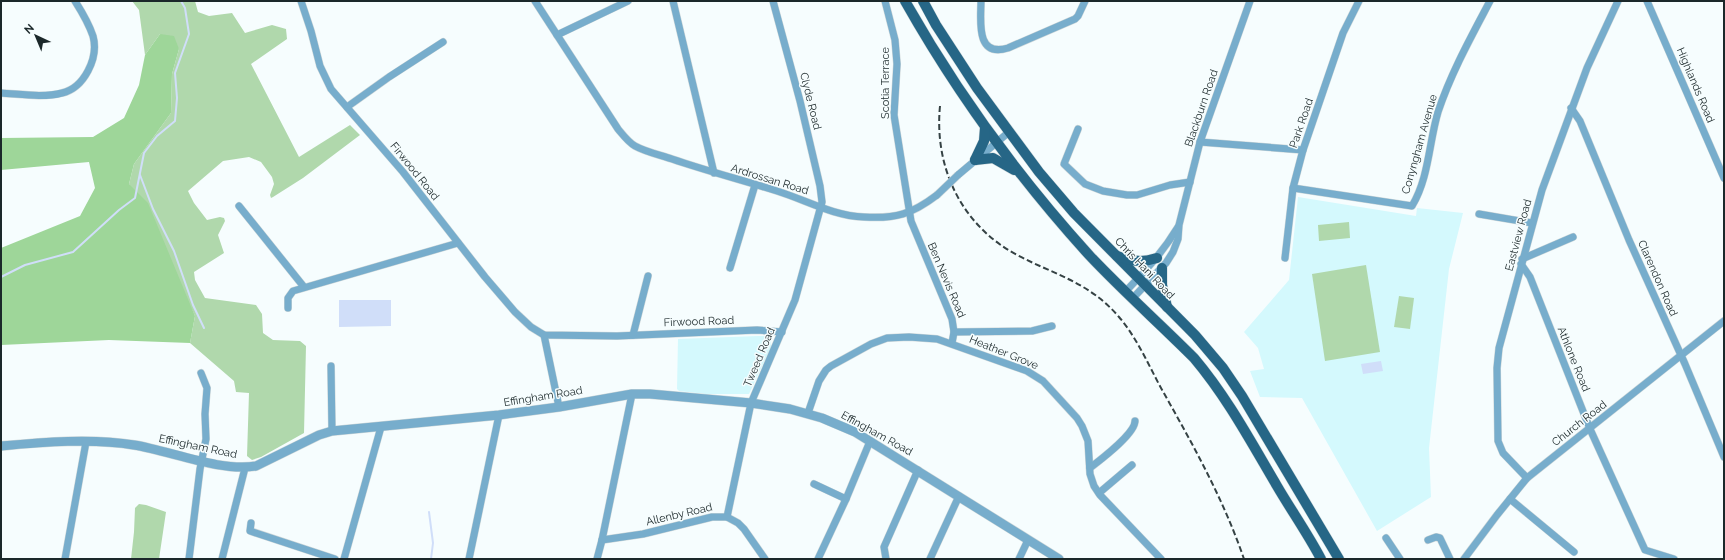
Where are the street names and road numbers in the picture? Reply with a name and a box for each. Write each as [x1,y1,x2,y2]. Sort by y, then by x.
street label: Highlands Road [1674,46,1717,125]
street label: Scotia Terrace [879,47,892,119]
street label: Blackburn Road [1182,68,1221,149]
street label: Clyde Road [797,71,824,131]
street label: Conyngham Avenue [1399,92,1440,196]
street label: Park Road [1287,96,1316,150]
street label: Firwood Road [387,140,442,203]
street label: Ardrossan Road [729,162,810,197]
street label: Eastview Road [1503,198,1534,273]
street label: Chris Hani Road [1112,235,1177,302]
street label: Clarendon Road [1635,238,1680,318]
street label: Ben Nevis Road [925,241,968,320]
street label: Firwood Road [664,314,735,329]
street label: Tweed Road [741,325,778,389]
street label: Athlone Road [1555,325,1593,394]
street label: Heather Grove [967,333,1041,372]
street label: Effingham Road [503,384,584,409]
street label: Church Road [1549,398,1609,449]
street label: Effingham Road [839,408,915,458]
street label: Effingham Road [158,432,238,461]
street label: Allenby Road [645,501,714,528]

